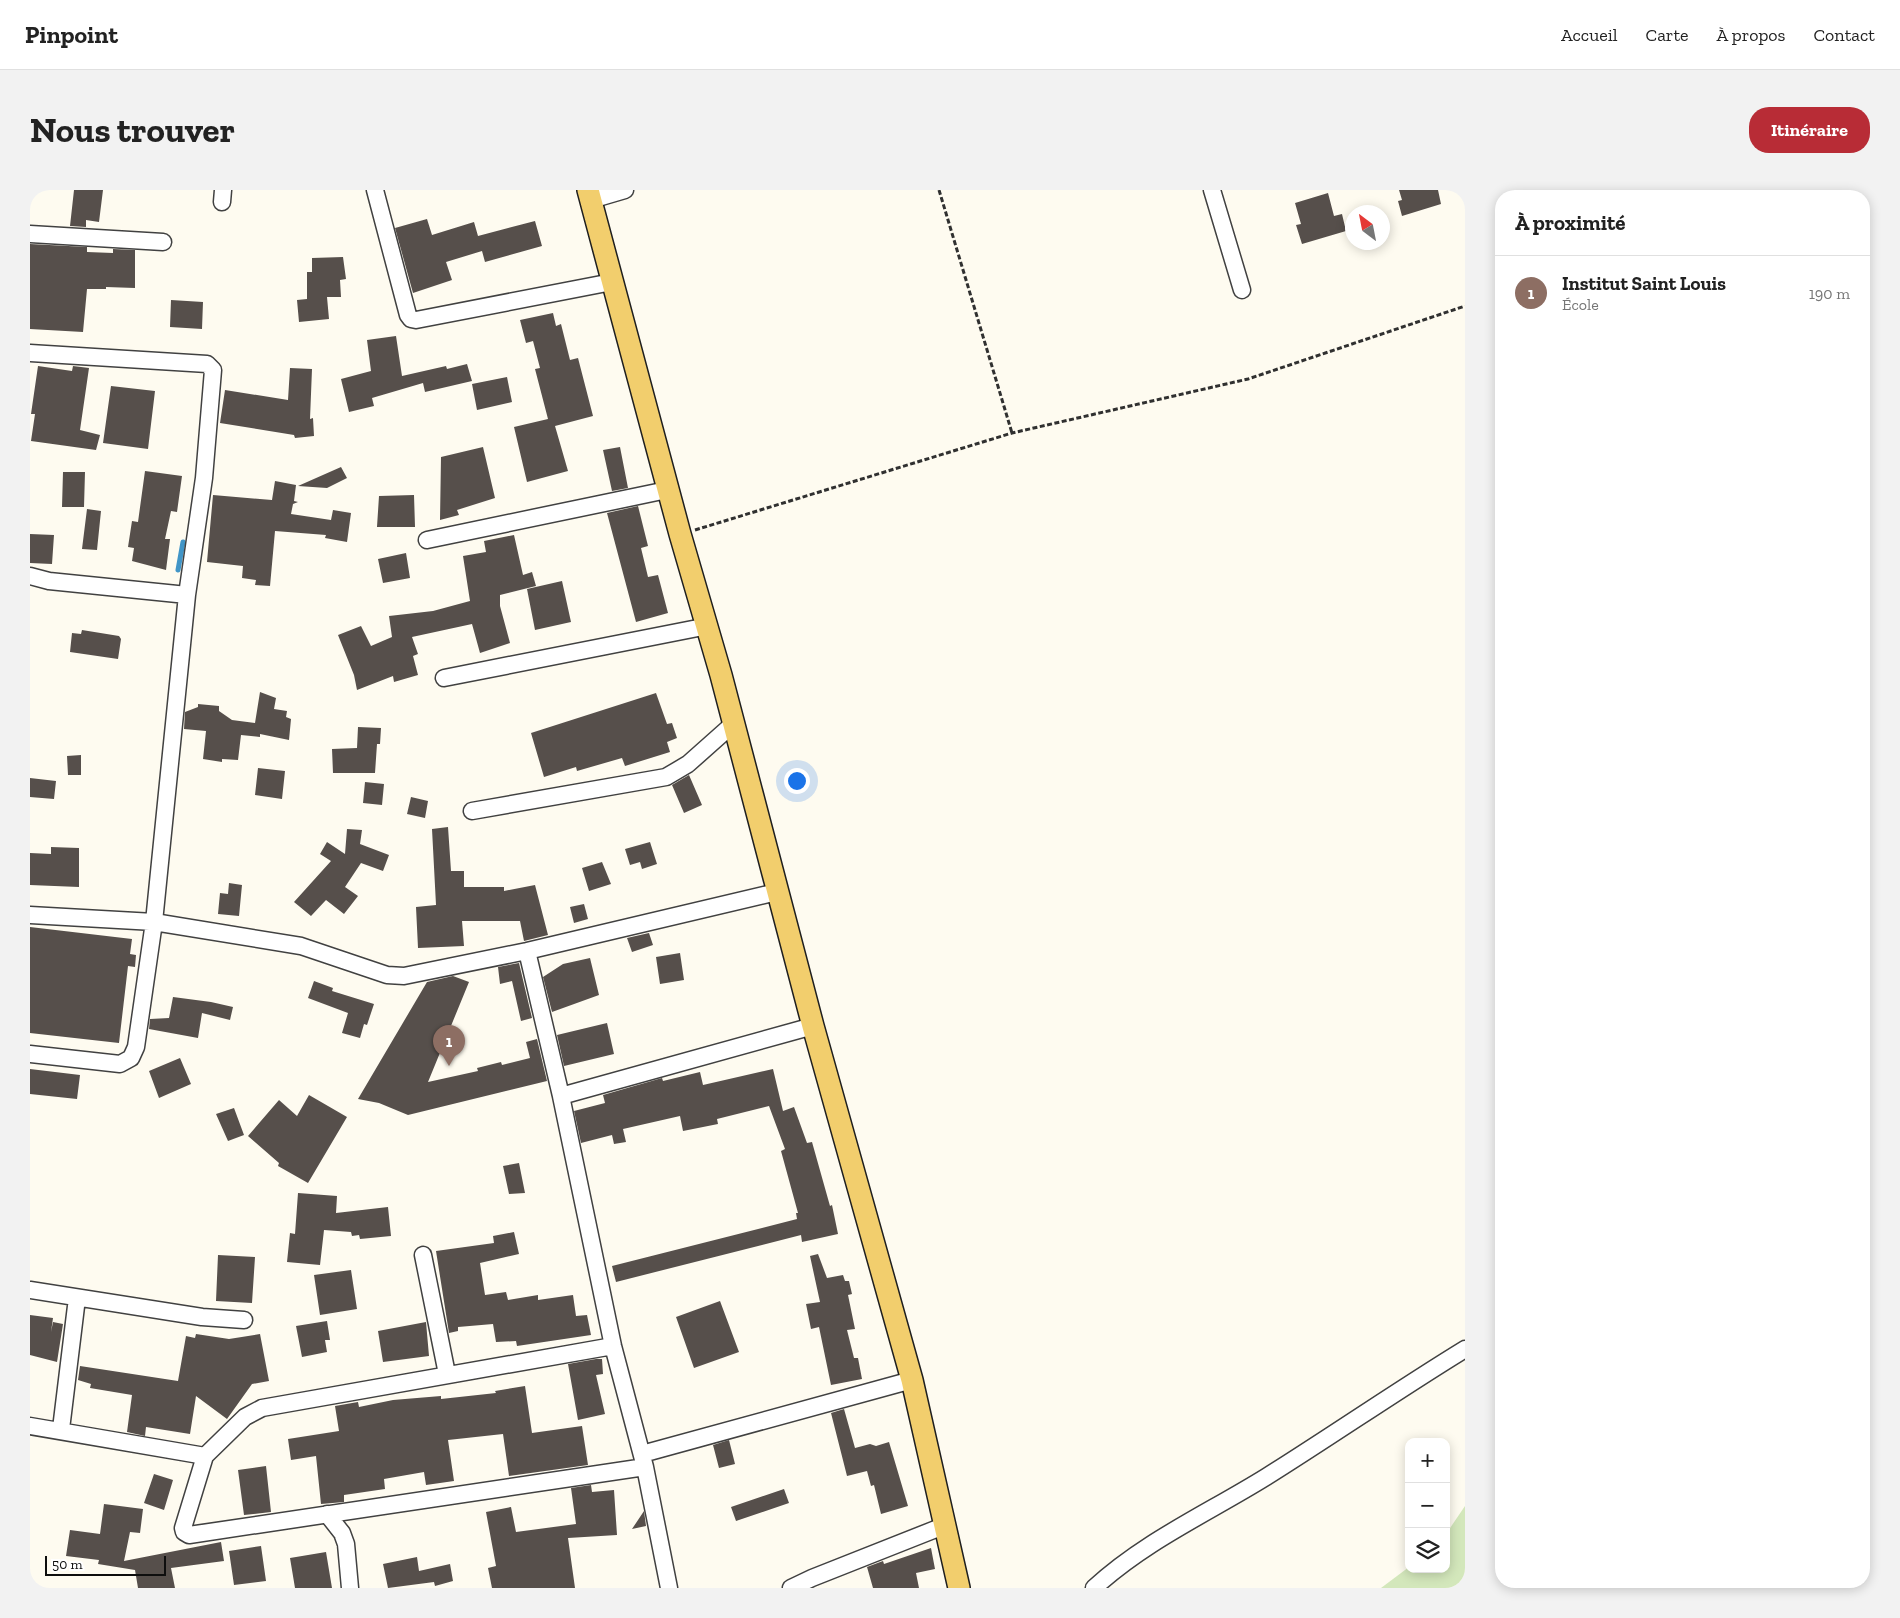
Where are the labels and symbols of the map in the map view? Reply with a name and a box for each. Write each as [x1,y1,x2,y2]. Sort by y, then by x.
north arrow [1345,205,1390,250]
your location [784,768,810,794]
pin: 1 [433,1025,465,1066]
scale bar [45,1553,166,1576]

